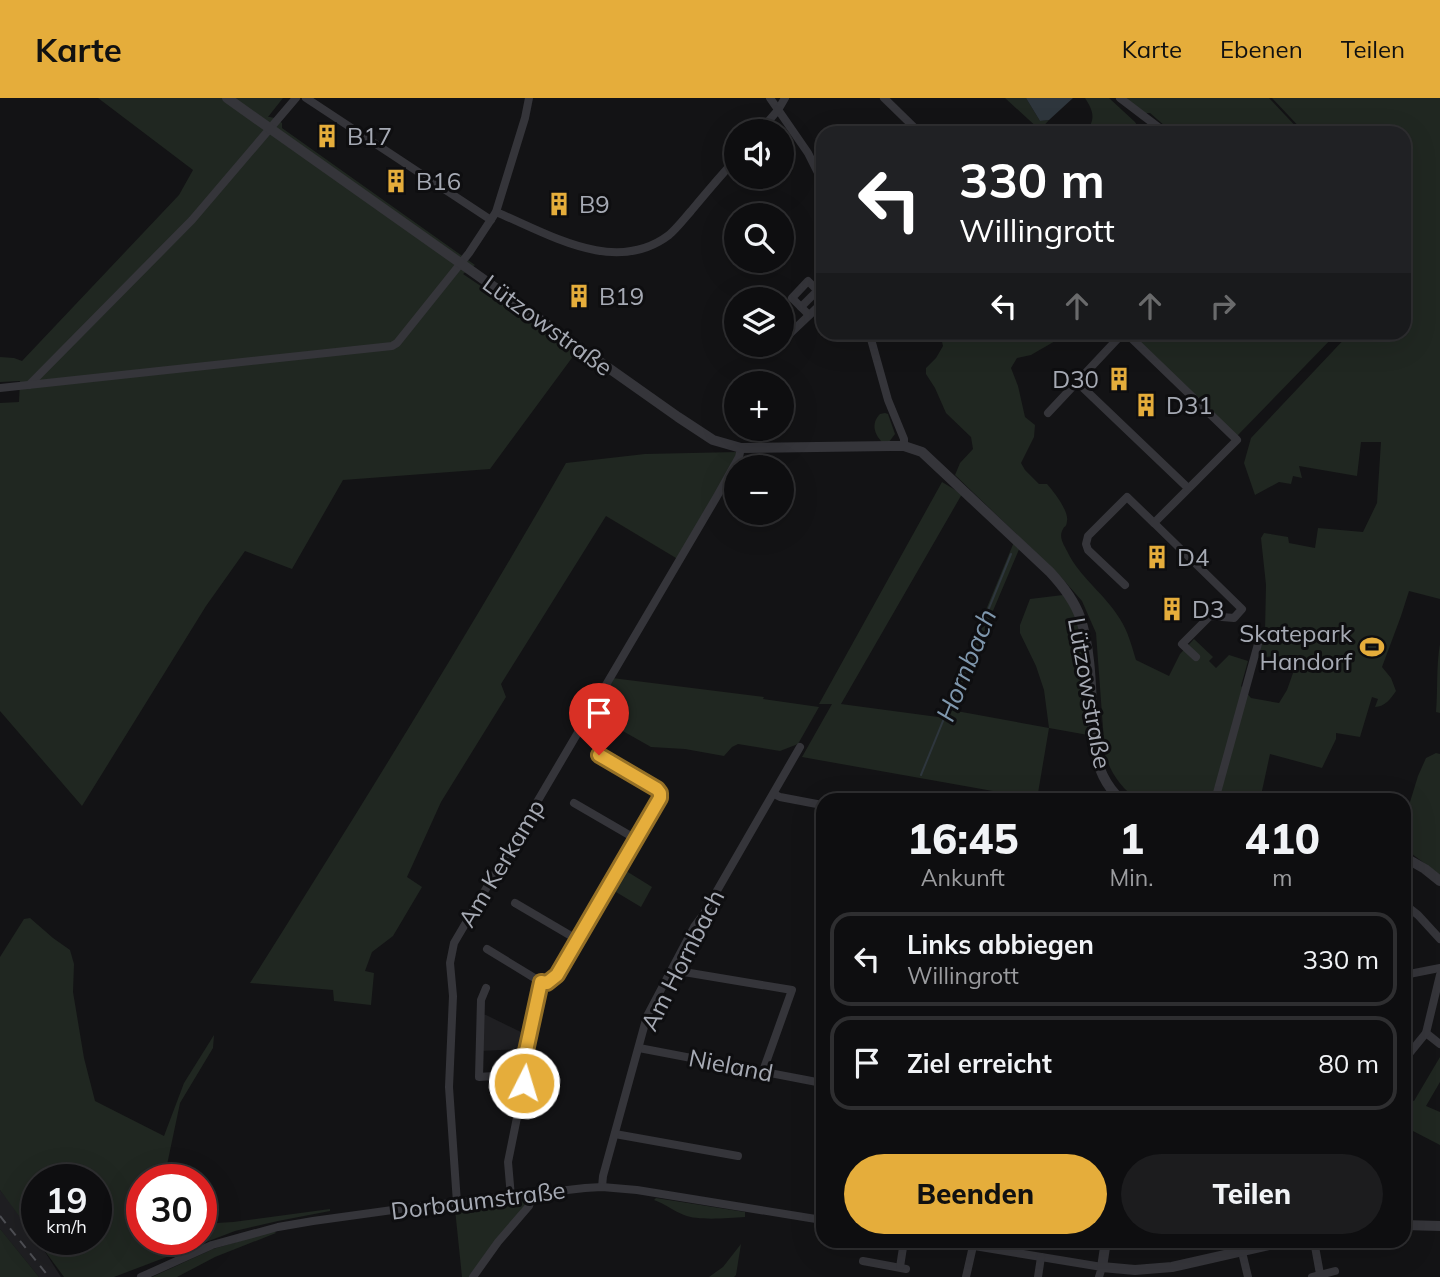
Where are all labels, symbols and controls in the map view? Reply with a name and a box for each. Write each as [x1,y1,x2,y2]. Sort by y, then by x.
text: Karte [35,29,122,70]
text: Karte [1122,34,1182,64]
text: Ebenen [1220,34,1303,64]
text: Teilen [1341,34,1405,64]
map controls [724,119,794,525]
button: sound [724,119,794,189]
place label: B17 [347,121,392,151]
building icon: B17 [313,122,341,150]
text: 330 m [959,149,1105,210]
icon: left [844,154,935,245]
place label: B16 [416,166,461,196]
building icon: B16 [382,167,410,195]
place label: B9 [579,189,610,219]
building icon: B9 [545,190,573,218]
button: search [724,203,794,273]
text: Willingrott [959,210,1115,250]
street label: Lützowstraße [477,268,619,382]
place label: B19 [599,281,644,311]
building icon: B19 [565,282,593,310]
button: layers [724,287,794,357]
icon: left [985,287,1023,325]
icon: ahead [1058,287,1096,325]
icon: ahead [1131,287,1169,325]
icon: right [1204,287,1242,325]
place label: D30 [1052,364,1099,394]
building icon: D30 [1105,365,1133,393]
button: + [724,371,794,441]
place label: D31 [1166,390,1213,420]
building icon: D31 [1132,391,1160,419]
button: − [724,455,794,525]
place label: D4 [1177,542,1209,572]
building icon: D4 [1143,543,1171,571]
place label: D3 [1192,594,1224,624]
building icon: D3 [1158,595,1186,623]
water label: Hornbach [928,604,1004,726]
street label: Lützowstraße [1062,615,1118,771]
place label: Skatepark Handorf [1239,618,1353,676]
sports icon: Skatepark Handorf [1358,633,1386,661]
pin [569,683,629,755]
icon: arrive [580,694,618,732]
street label: Am Kerkamp [451,794,551,932]
text: 16:45 [907,812,1019,865]
text: 1 [1119,812,1144,865]
text: 410 [1244,812,1320,865]
text: Ankunft [921,863,1005,892]
text: Min. [1110,863,1154,892]
text: m [1272,863,1292,892]
street label: Am Hornbach [634,884,730,1036]
text: Links abbiegen [907,928,1094,961]
icon: left [848,940,886,978]
text: 330 m [1303,943,1379,976]
text: Willingrott [907,961,1019,990]
street label: Nieland [686,1042,776,1088]
icon: arrive [848,1044,886,1082]
position arrow [487,1046,561,1120]
text: Ziel erreicht [907,1047,1052,1080]
text: 80 m [1318,1047,1379,1080]
button: Beenden [844,1154,1107,1234]
button: Teilen [1121,1154,1383,1234]
speed limit sign: 30 [126,1164,217,1255]
street label: Dorbaumstraße [389,1174,567,1226]
text: 19 [45,1178,88,1222]
text: km/h [46,1215,87,1238]

